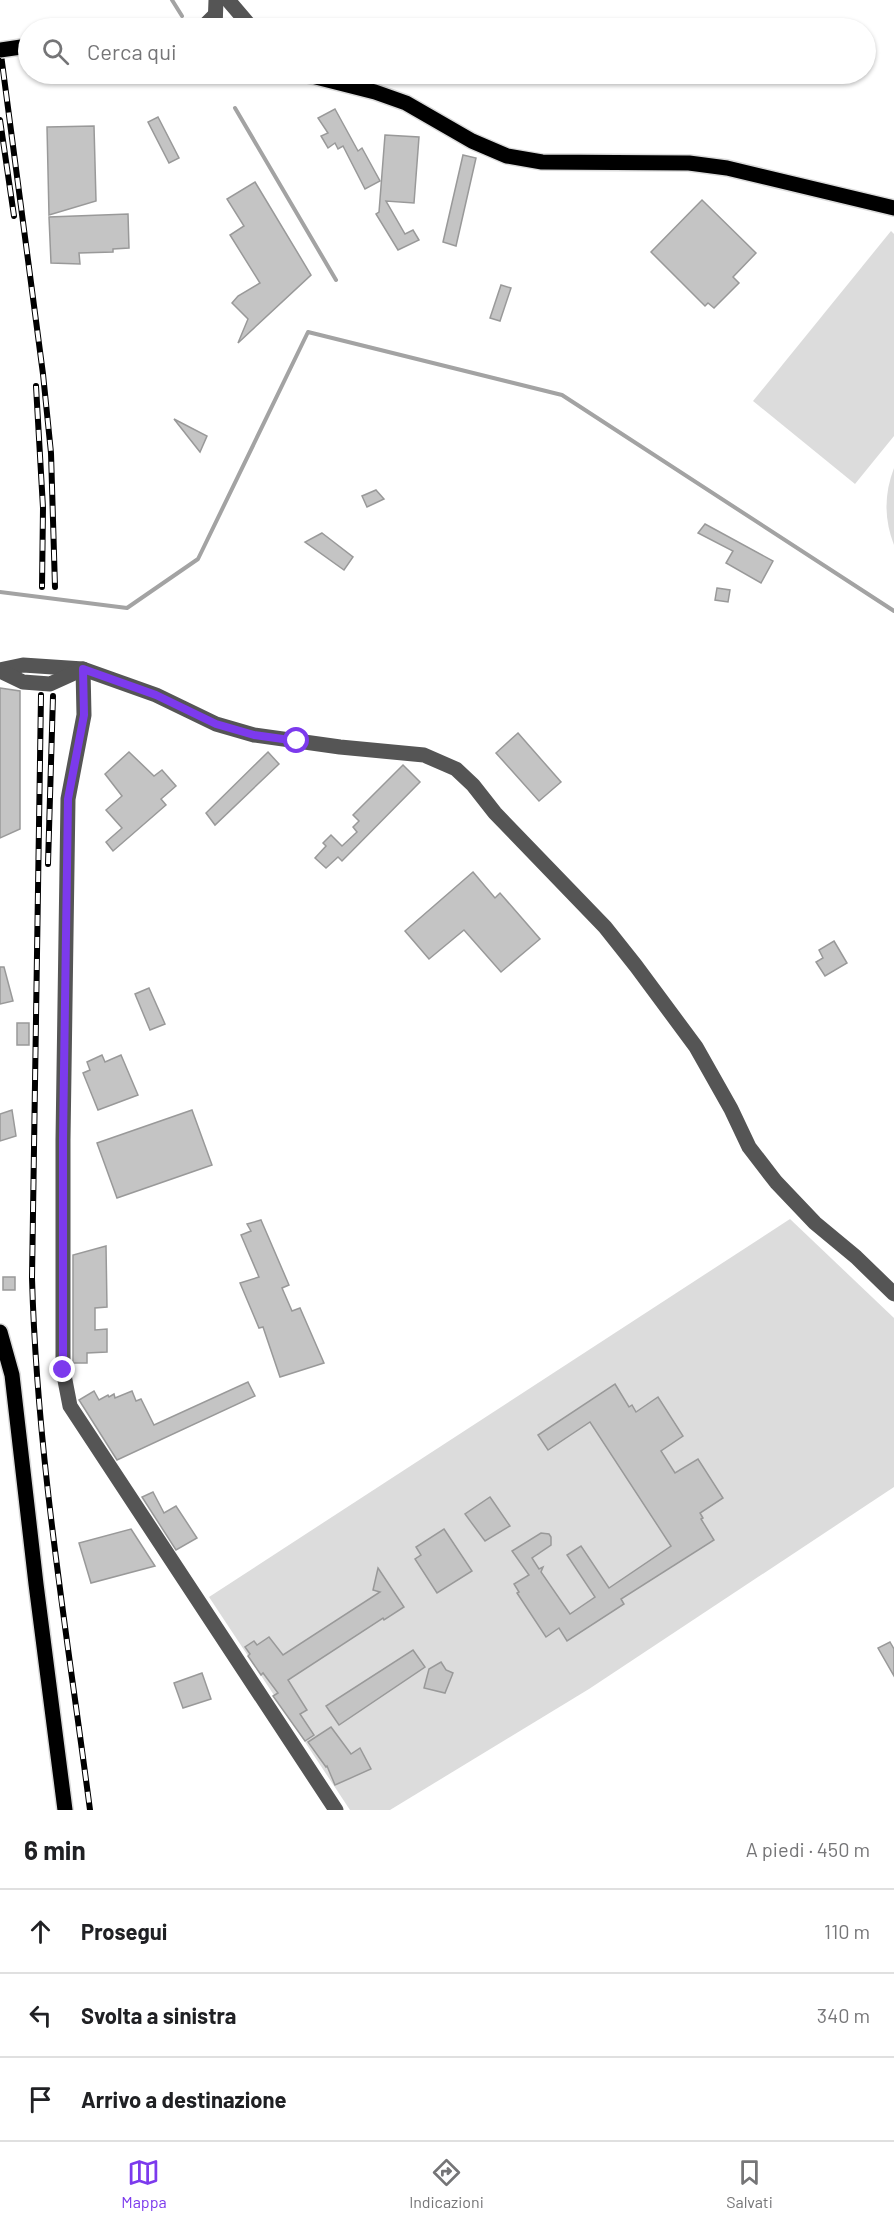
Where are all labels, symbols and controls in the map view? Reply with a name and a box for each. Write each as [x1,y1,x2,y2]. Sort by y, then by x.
search box [18,18,876,84]
icon: search [39,35,72,68]
text: Cerca qui [87,38,177,64]
route start [283,727,309,753]
route end [49,1356,75,1382]
text: 6 min [24,1834,86,1865]
text: A piedi · 450 m [746,1837,870,1861]
icon: ahead [24,1915,57,1948]
text: Prosegui [81,1918,167,1944]
text: 110 m [824,1919,870,1943]
icon: left [24,1999,57,2032]
text: Svolta a sinistra [81,2002,236,2028]
text: 340 m [817,2003,870,2027]
icon: arrive [24,2083,57,2116]
text: Arrivo a destinazione [81,2086,287,2112]
tab: Mappa [121,2156,167,2211]
tab: Indicazioni [409,2156,484,2211]
tab: Salvati [726,2156,773,2211]

